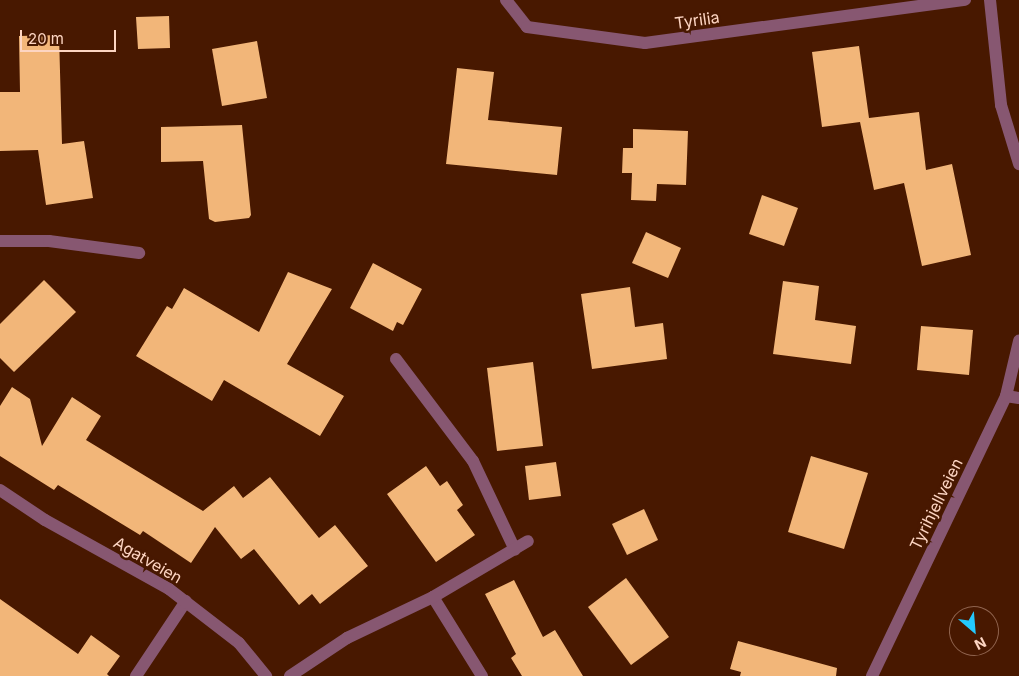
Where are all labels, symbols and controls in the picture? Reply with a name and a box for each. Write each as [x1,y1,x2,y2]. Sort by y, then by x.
street label: Tyrilia [673,7,721,33]
scale bar [22,20,119,52]
text: 20 m [28,29,64,48]
street label: Tyrihjellveien [906,455,966,553]
street label: Agatveien [110,533,186,587]
north arrow [949,606,999,656]
text: N [972,634,989,654]

